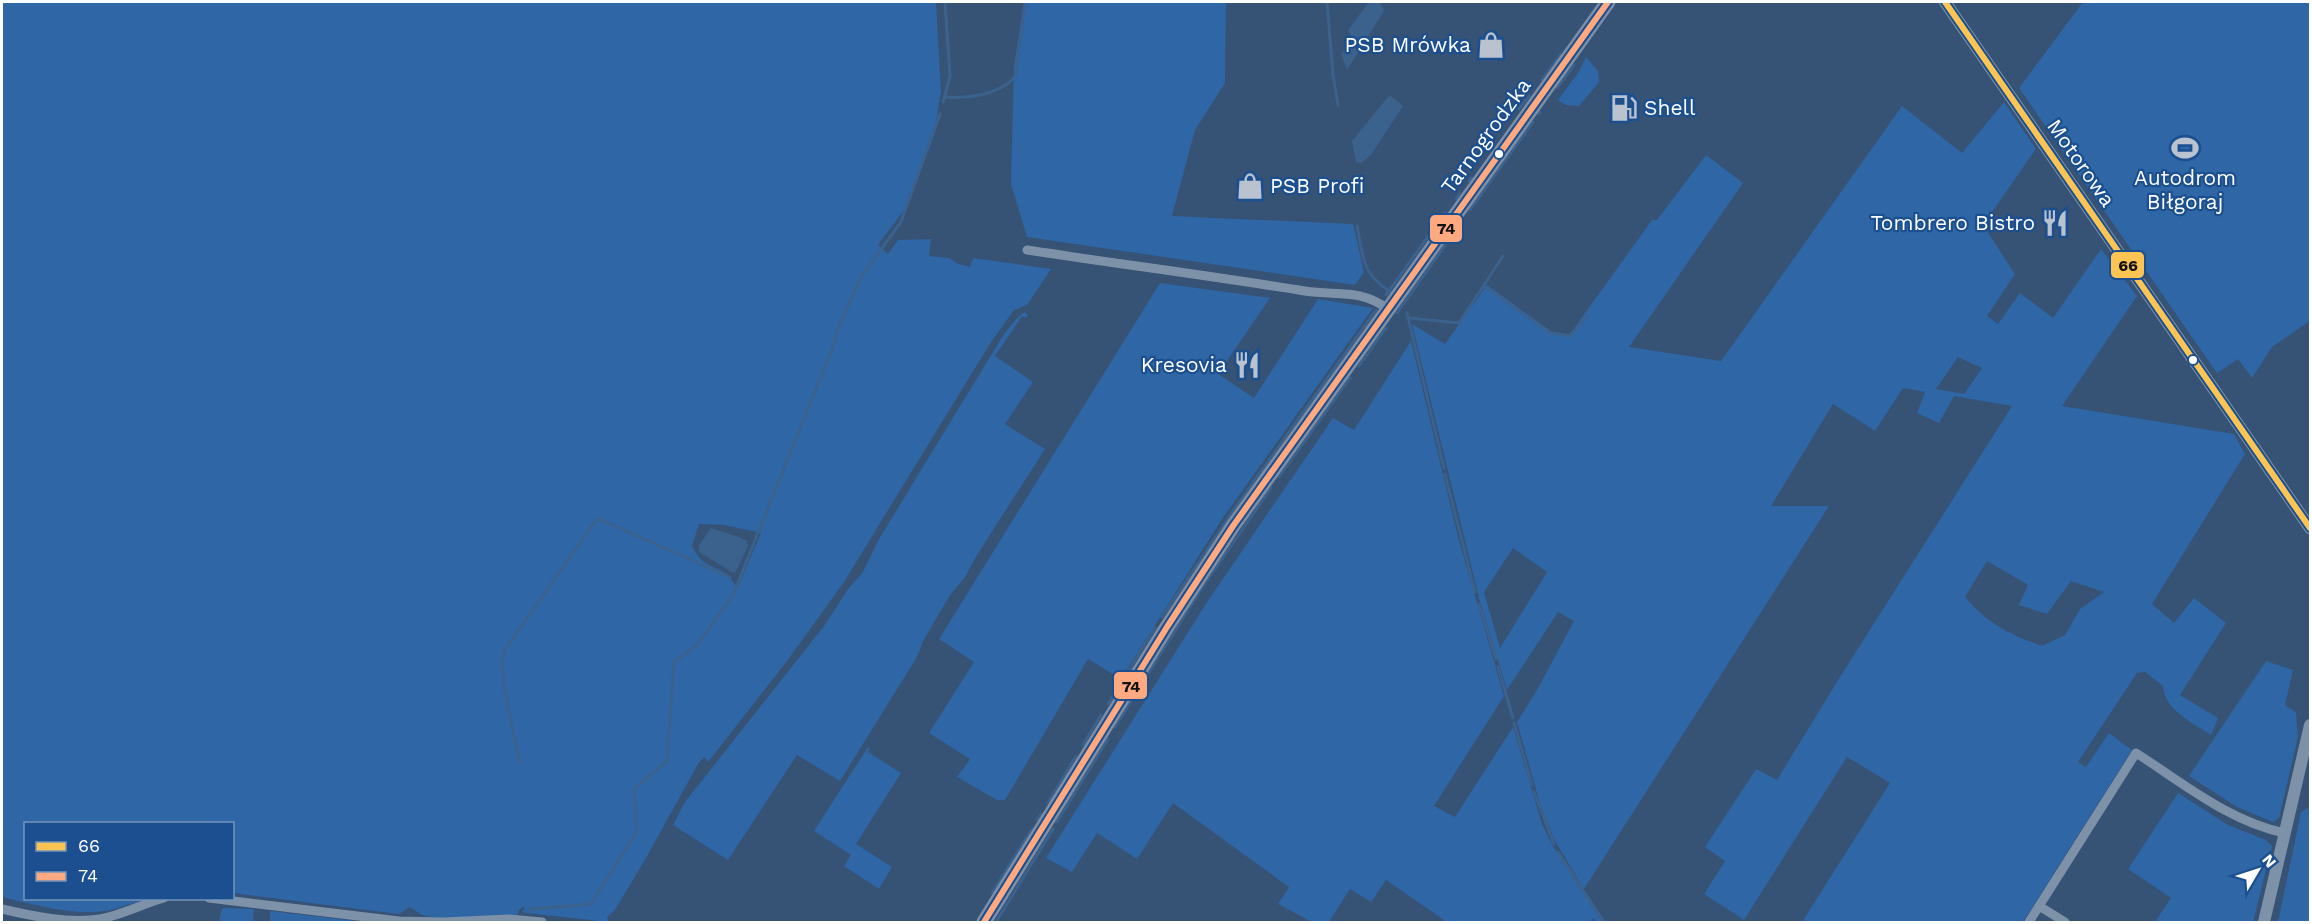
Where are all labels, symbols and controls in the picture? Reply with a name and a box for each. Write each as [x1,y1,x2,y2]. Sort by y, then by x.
shop icon: PSB Mrówka [1476,30,1506,60]
place label: PSB Mrówka [1344,32,1471,57]
street label: Tarnogrodzka [1435,73,1536,198]
fuel station icon: Shell [1609,93,1639,123]
place label: Shell [1644,95,1696,120]
street label: Motorowa [2042,114,2121,211]
sports icon: Autodrom Biłgoraj [2170,133,2200,163]
unlabelled marker [1493,148,1505,160]
place label: Autodrom Biłgoraj [2134,165,2236,214]
shop icon: PSB Profi [1235,171,1265,201]
place label: PSB Profi [1270,173,1364,198]
restaurant icon: Tombrero Bistro [2040,208,2070,238]
place label: Tombrero Bistro [1871,210,2035,235]
line badge: 74 [1429,214,1463,243]
text: 74 [1437,219,1455,238]
line badge: 66 [2110,251,2145,279]
text: 66 [2118,256,2138,275]
restaurant icon: Kresovia [1232,350,1262,380]
place label: Kresovia [1141,352,1227,377]
unlabelled marker [2187,354,2199,366]
line badge: 74 [1113,671,1148,700]
text: 74 [1122,677,1140,696]
legend [24,822,234,900]
text: 66 [78,835,100,856]
north arrow [2228,840,2288,900]
text: N [2258,850,2280,871]
text: 74 [78,865,98,886]

